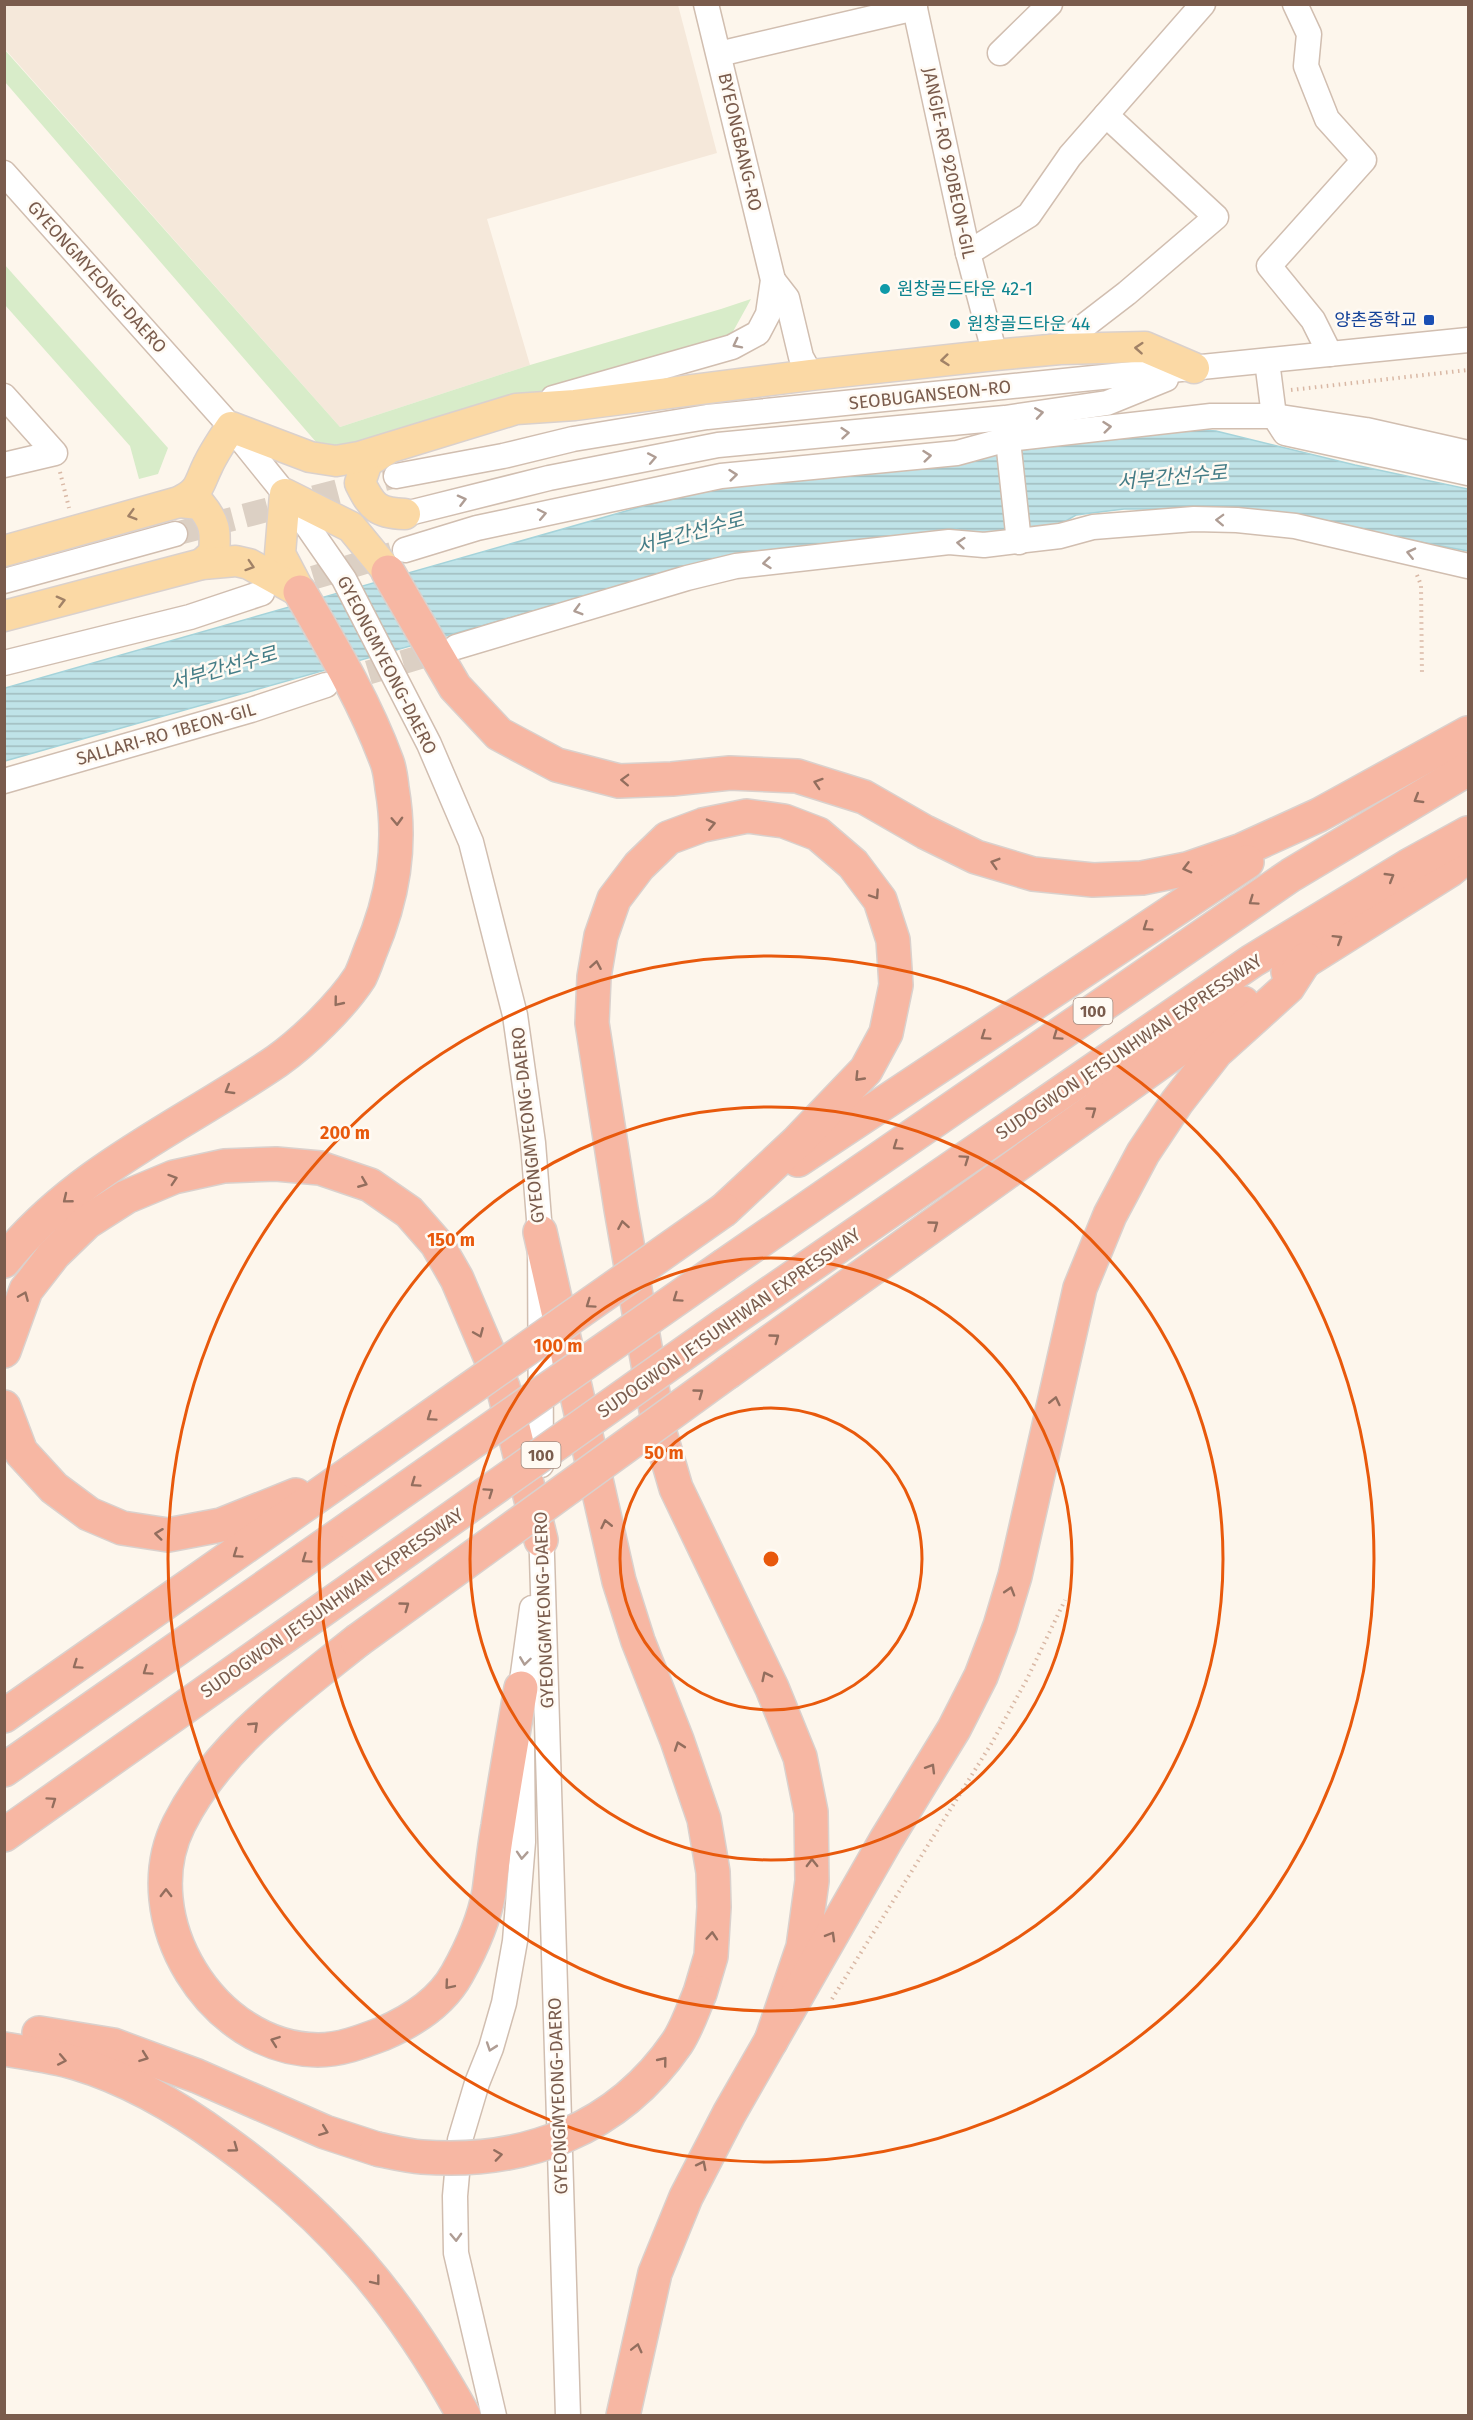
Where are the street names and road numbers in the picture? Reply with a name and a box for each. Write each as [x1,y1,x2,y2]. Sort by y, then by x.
street label: JANGJE-RO 920BEON-GIL [918,65,980,261]
street label: BYEONGBANG-RO [713,71,767,213]
street label: GYEONGMYEONG-DAERO [23,196,171,358]
street label: SEOBUGANSEON-RO [848,376,1012,414]
street label: GYEONGMYEONG-DAERO [332,572,442,758]
street label: SALLARI-RO 1BEON-GIL [74,698,258,770]
street label: SUDOGWON JE1SUNHWAN EXPRESSWAY [992,949,1266,1144]
road number: 100 [1074,998,1112,1024]
street label: GYEONGMYEONG-DAERO [507,1026,549,1224]
street label: SUDOGWON JE1SUNHWAN EXPRESSWAY [593,1223,865,1423]
road number: 100 [522,1442,560,1468]
street label: SUDOGWON JE1SUNHWAN EXPRESSWAY [196,1503,468,1703]
street label: GYEONGMYEONG-DAERO [530,1511,558,1709]
street label: GYEONGMYEONG-DAERO [544,1997,572,2195]

